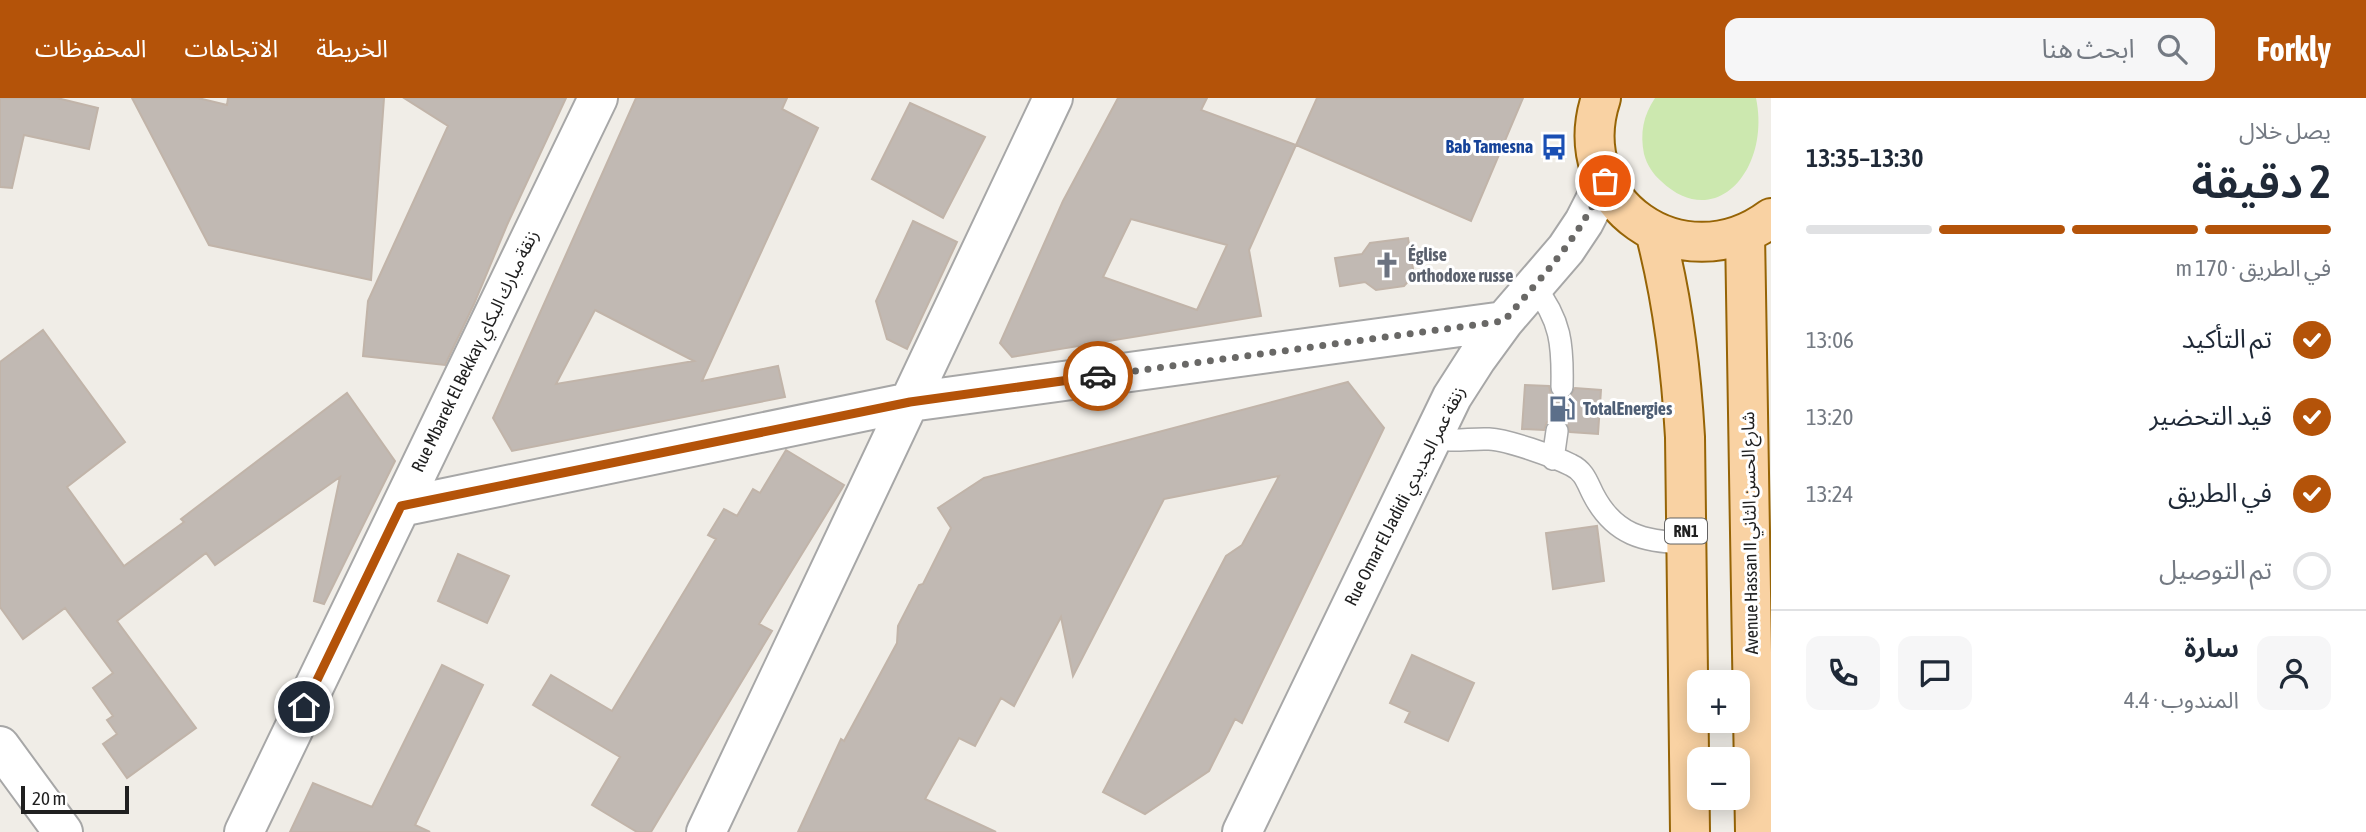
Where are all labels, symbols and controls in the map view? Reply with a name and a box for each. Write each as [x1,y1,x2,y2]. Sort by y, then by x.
search box [1725,18,2215,81]
icon: search [2153,30,2191,68]
text: Forkly [2257,30,2331,68]
text: ابحث هنا [2041,34,2135,64]
text: المحفوظات [35,35,146,62]
text: الاتجاهات [184,35,278,62]
text: الخريطة [316,35,388,62]
text: يصل خلال [2239,118,2331,144]
bus stop icon: Bab Tamesna [1539,132,1569,162]
place label: Bab Tamesna [1446,136,1533,157]
text: 13:30–13:35 [1806,143,1923,173]
pin [1575,151,1635,211]
text: 2 دقيقة [2191,155,2331,208]
icon: bag [1586,162,1624,200]
street label: Rue Mbarek El Bekkay زنقة مبارك البكاي [407,226,545,477]
place label: Église orthodoxe russe [1408,244,1513,286]
church icon: Église orthodoxe russe [1372,250,1402,280]
text: في الطريق · 170 m [2176,255,2331,281]
icon: check [2293,321,2331,359]
text: تم التأكيد [2182,324,2272,354]
text: 13:06 [1806,327,1854,353]
courier [1063,341,1133,411]
icon: car [1079,357,1117,395]
street label: Rue Omar El Jadidi زنقة عمر الجديدي [1340,383,1472,610]
fuel station icon: TotalEnergies [1547,394,1577,424]
place label: TotalEnergies [1583,398,1673,419]
icon: check [2293,398,2331,436]
text: قيد التحضير [2149,401,2272,431]
text: 13:20 [1806,404,1853,430]
street label: Avenue Hassan II شارع الحسن الثاني [1737,411,1766,655]
icon: check [2293,475,2331,513]
text: في الطريق [2168,478,2272,508]
text: 13:24 [1806,481,1853,507]
road number: RN1 [1665,518,1707,544]
text: تم التوصيل [2159,555,2272,585]
text: سارة [2184,633,2239,663]
button: phone [1806,636,1880,710]
button: chat [1898,636,1972,710]
button: person [2257,636,2331,710]
map controls [1687,670,1750,810]
button: + [1687,670,1750,733]
pin [274,677,334,737]
text: المندوب · 4.4 [2124,687,2239,713]
icon: home [285,688,323,726]
button: − [1687,747,1750,810]
scale bar [21,783,130,815]
text: 20 m [32,787,66,809]

